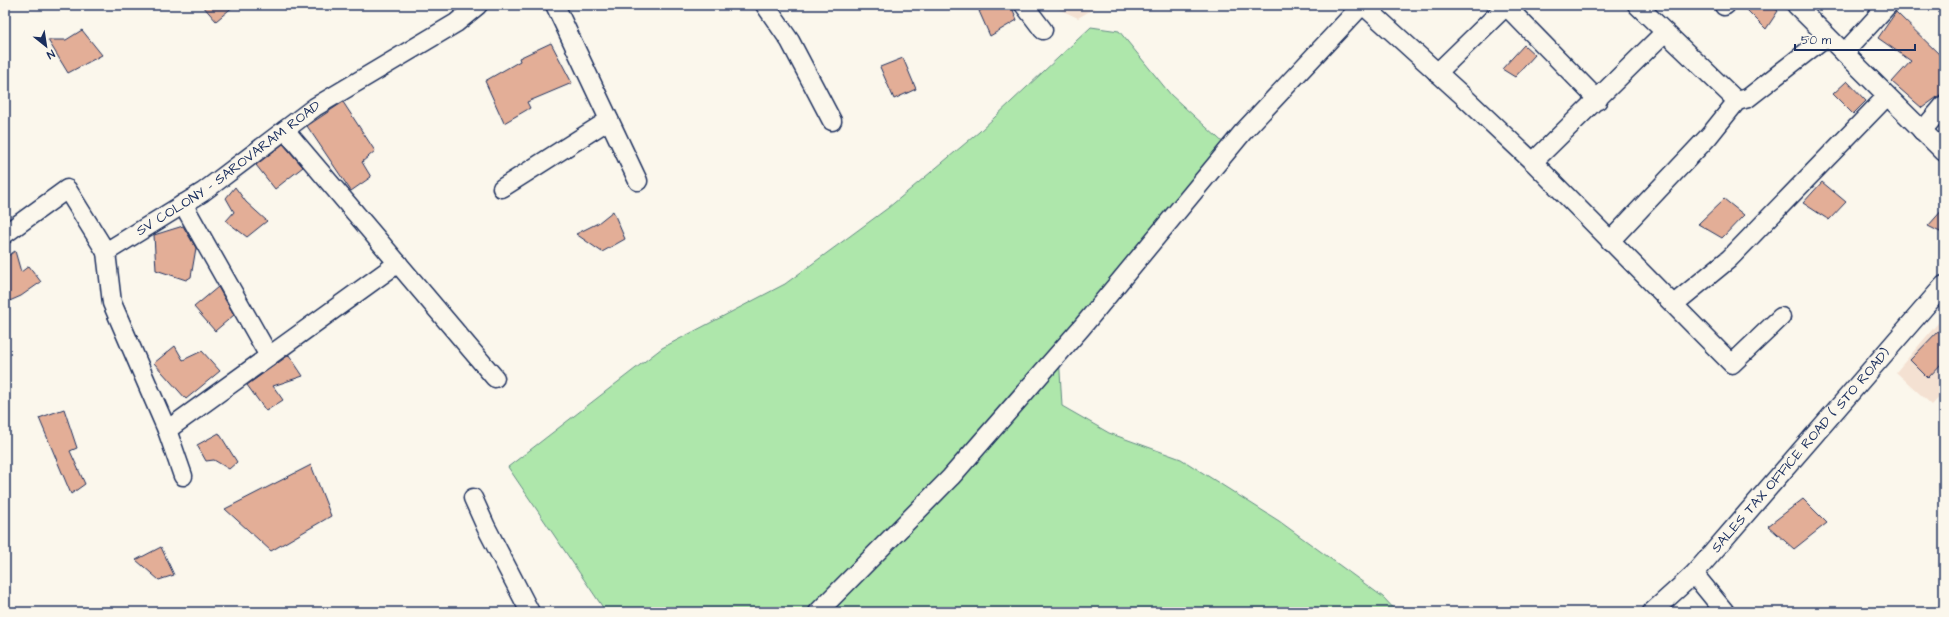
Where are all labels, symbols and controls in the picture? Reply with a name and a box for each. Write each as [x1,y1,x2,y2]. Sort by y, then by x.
north arrow [26,26,66,66]
scale bar [1795,26,1915,52]
text: 50 m [1801,32,1832,49]
text: N [44,46,57,62]
street label: SV COLONY - SAROVARAM ROAD [132,96,324,241]
street label: SALES TAX OFFICE ROAD ( STO ROAD) [1707,344,1895,557]

